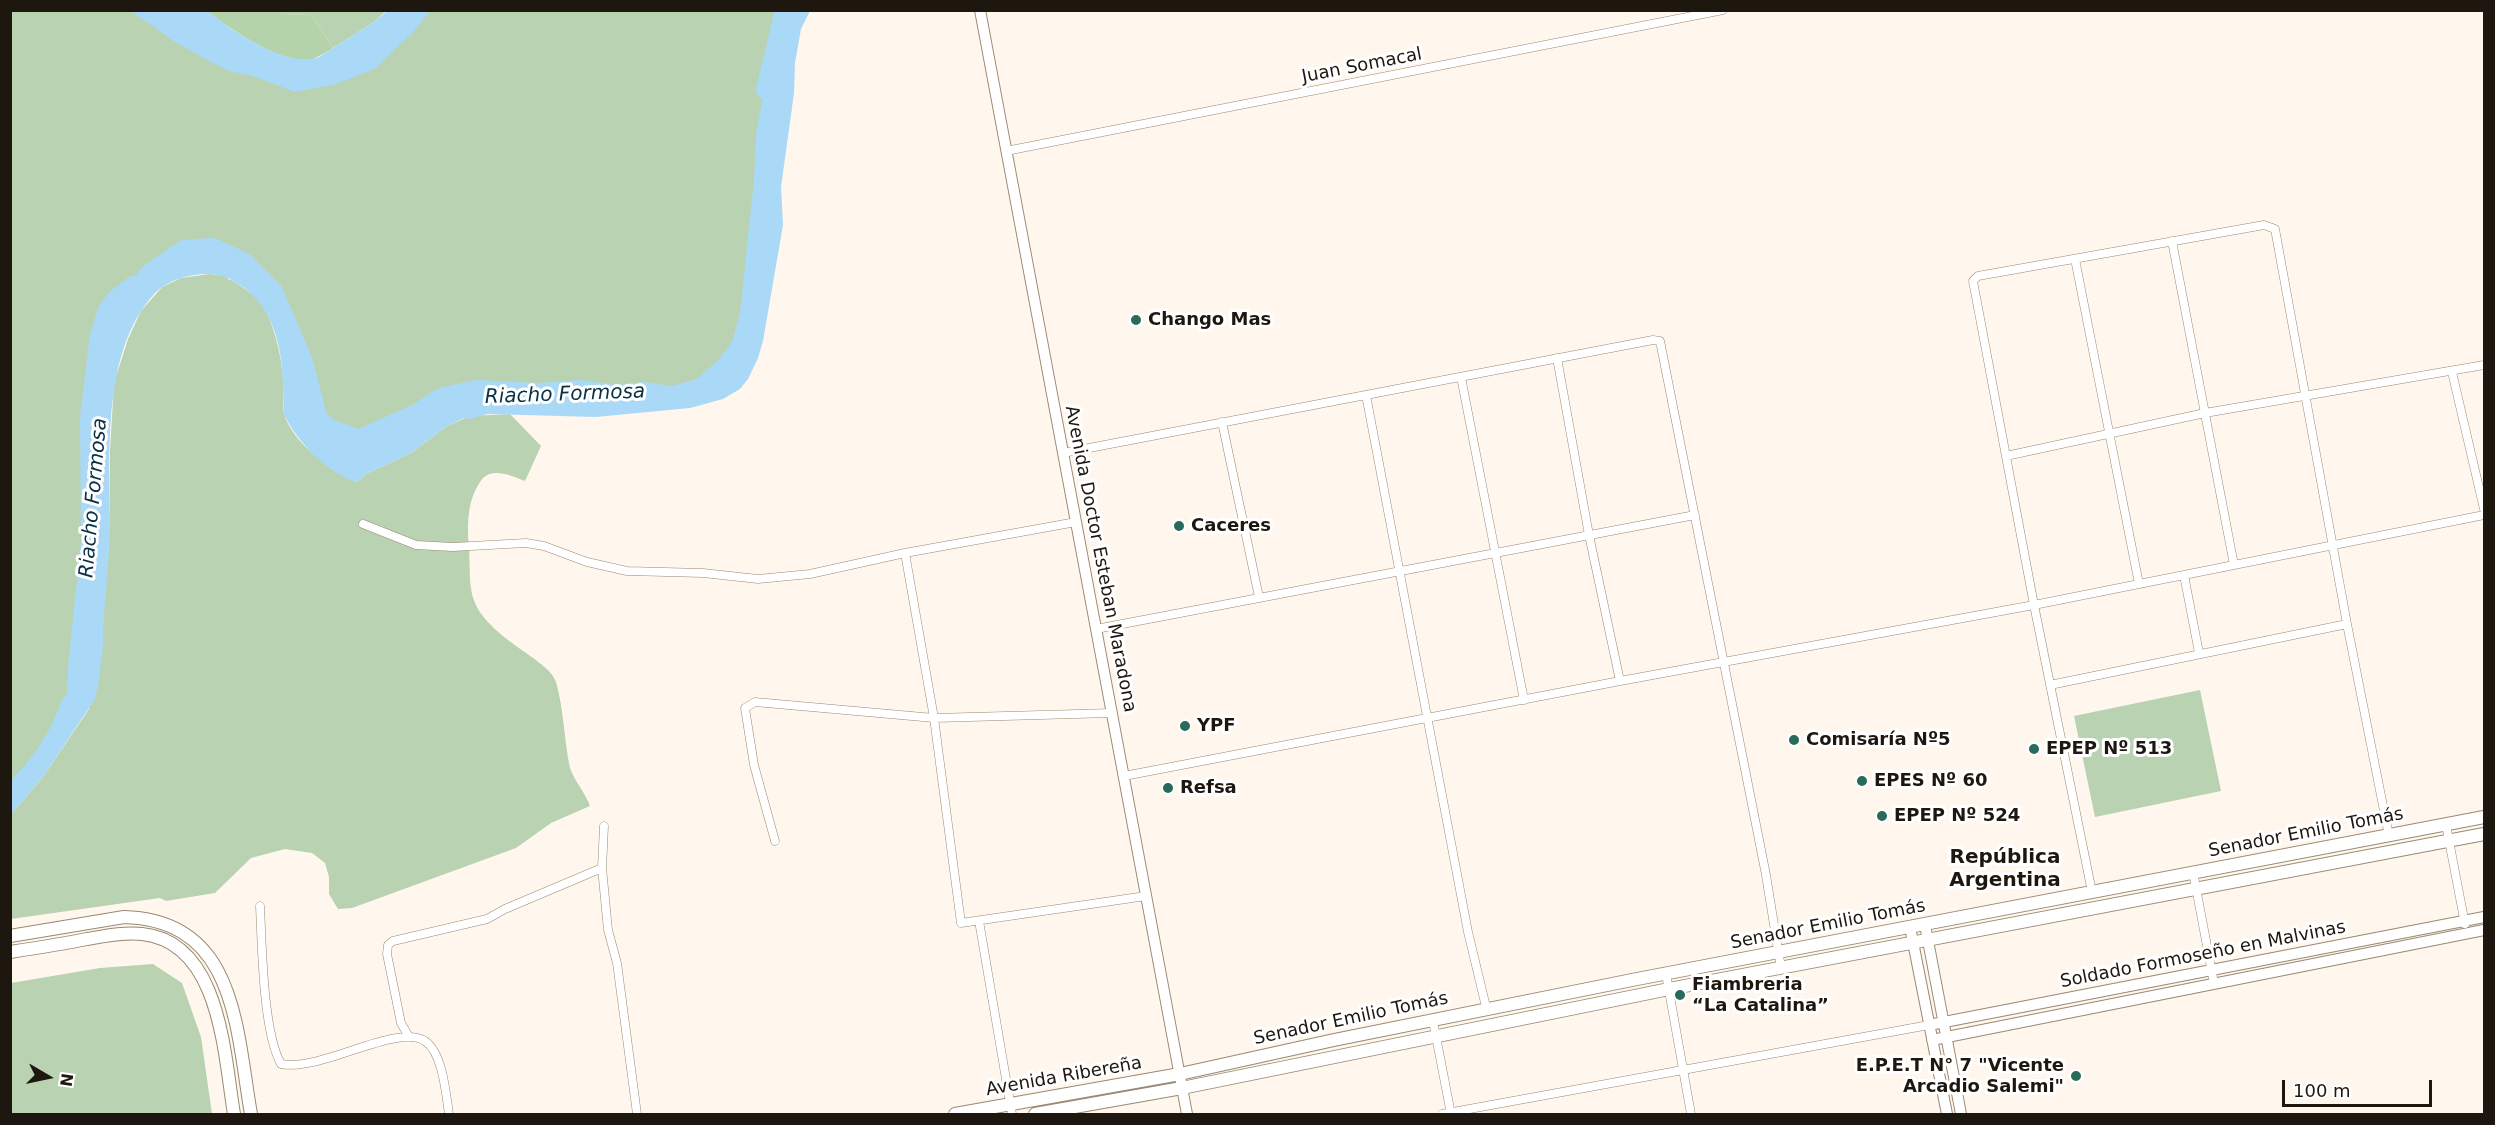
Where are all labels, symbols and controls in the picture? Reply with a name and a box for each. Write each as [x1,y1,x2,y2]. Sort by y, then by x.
street label: Juan Somacal [1300,44,1424,88]
place label: Chango Mas [1148,309,1271,331]
marker: Chango Mas [1129,313,1143,327]
water label: Riacho Formosa [484,380,646,410]
street label: Avenida Doctor Esteban Maradona [1060,404,1140,714]
water label: Riacho Formosa [75,417,113,579]
place label: Caceres [1191,515,1271,537]
marker: Caceres [1172,519,1186,533]
place label: YPF [1197,715,1236,737]
marker: YPF [1178,719,1192,733]
place label: Comisaría Nº5 [1806,729,1951,751]
marker: Comisaría Nº5 [1787,733,1801,747]
place label: EPEP Nº 513 [2046,738,2172,760]
marker: EPEP Nº 513 [2027,742,2041,756]
place label: EPES Nº 60 [1874,770,1988,792]
marker: EPES Nº 60 [1855,774,1869,788]
place label: Refsa [1180,777,1237,799]
marker: Refsa [1161,781,1175,795]
street label: Senador Emilio Tomás [2207,804,2405,862]
place label: EPEP Nº 524 [1894,805,2020,827]
marker: EPEP Nº 524 [1875,809,1889,823]
district label: República Argentina [1949,846,2061,893]
street label: Senador Emilio Tomás [1729,896,1927,954]
street label: Soldado Formoseño en Malvinas [2058,917,2348,993]
place label: Fiambreria “La Catalina” [1692,974,1829,1016]
street label: Senador Emilio Tomás [1252,988,1450,1050]
marker: Fiambreria “La Catalina” [1673,988,1687,1002]
north arrow [18,1047,78,1107]
street label: Avenida Ribereña [984,1053,1144,1101]
place label: E.P.E.T N° 7 "Vicente Arcadio Salemi" [1856,1055,2064,1098]
scale bar [2285,1068,2435,1106]
marker: E.P.E.T N° 7 "Vicente Arcadio Salemi" [2069,1069,2083,1083]
text: N [56,1072,77,1088]
text: 100 m [2293,1080,2351,1101]

